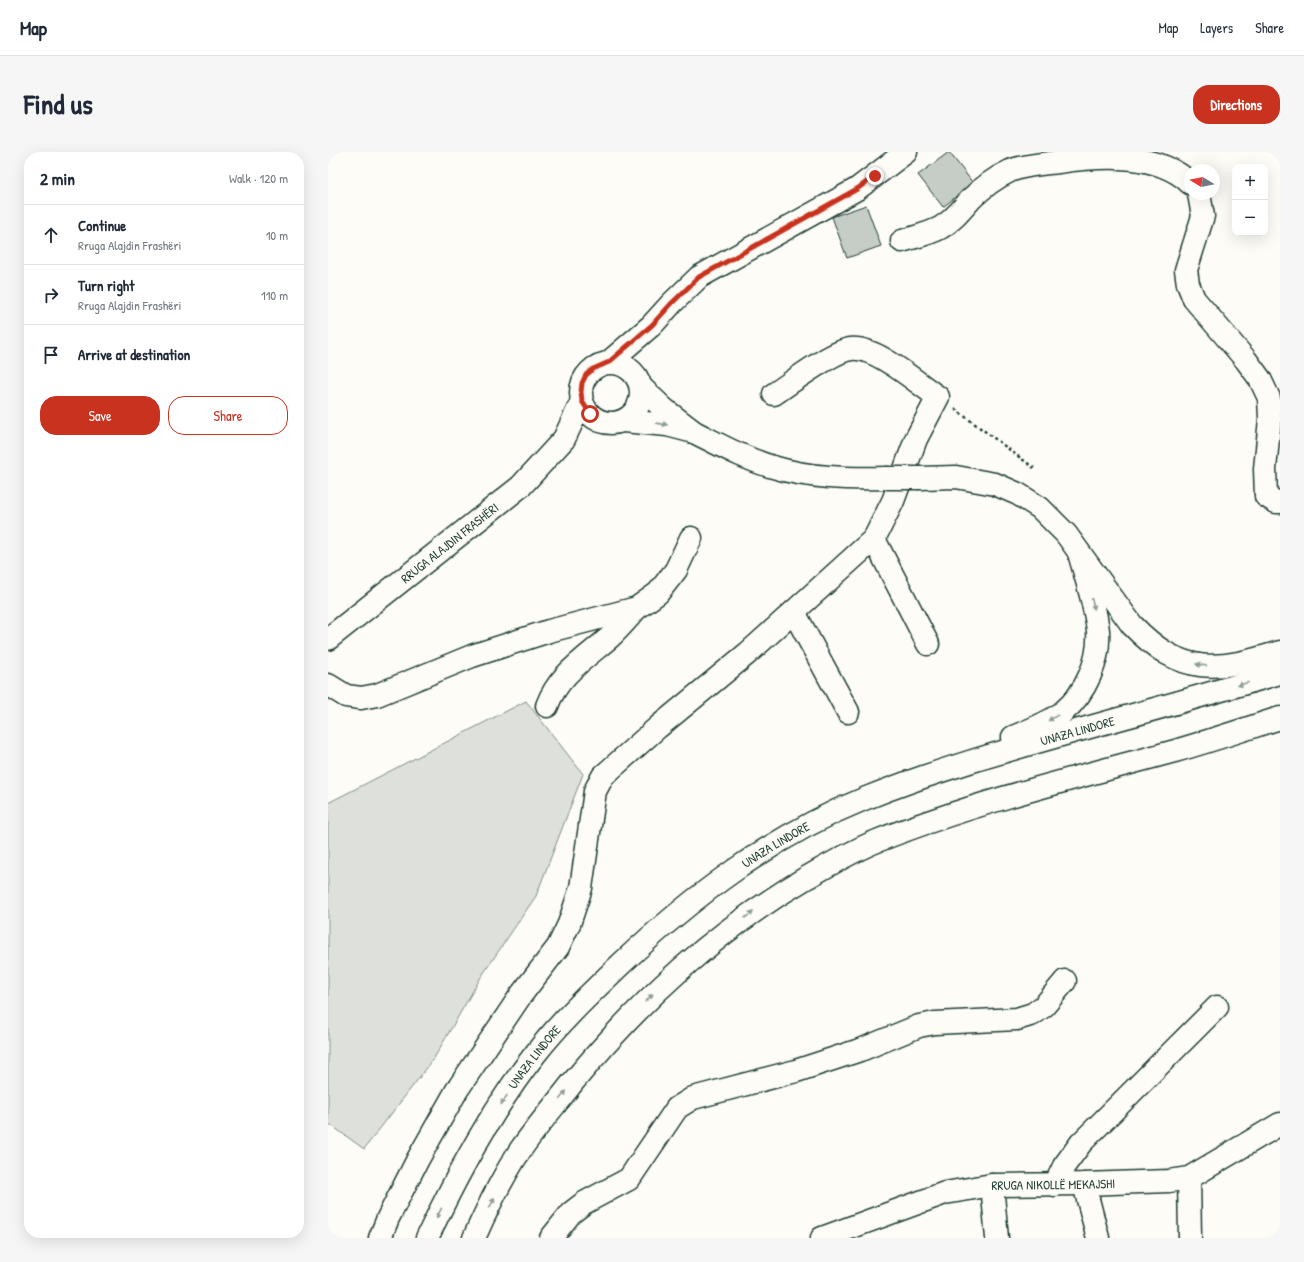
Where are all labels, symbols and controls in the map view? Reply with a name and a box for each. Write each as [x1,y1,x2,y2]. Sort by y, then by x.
text: Map [20,15,47,41]
text: Map [1158,18,1178,37]
text: Layers [1200,18,1233,37]
text: Share [1255,18,1284,37]
text: Find us [24,85,93,123]
button: Directions [1193,85,1280,124]
north arrow [1184,164,1220,200]
map controls [1232,164,1268,236]
button: + [1232,164,1268,200]
text: 2 min [40,167,75,190]
route end [866,167,884,185]
text: Walk · 120 m [229,169,288,187]
button: − [1232,200,1268,236]
text: Continue [78,215,126,236]
icon: ahead [40,224,62,246]
text: 10 m [266,226,288,244]
text: Rruga Alajdin Frashëri [78,236,181,254]
text: Turn right [78,275,134,296]
icon: right [40,284,62,306]
text: 110 m [261,286,288,304]
text: Rruga Alajdin Frashëri [78,296,181,314]
icon: arrive [40,344,62,366]
text: Arrive at destination [78,344,190,365]
button: Save [40,396,160,435]
button: Share [168,396,288,435]
route start [581,405,599,423]
one-way arrow [656,421,668,427]
street label: RRUGA ALAJDIN FRASHËRI [397,498,502,587]
one-way arrow [1090,598,1096,611]
one-way arrow [1195,662,1207,668]
one-way arrow [1236,681,1248,687]
street label: UNAZA LINDORE [1038,712,1117,750]
one-way arrow [1048,714,1058,722]
street label: UNAZA LINDORE [738,817,813,872]
one-way arrow [744,911,754,919]
one-way arrow [644,993,654,1003]
street label: UNAZA LINDORE [504,1021,565,1092]
one-way arrow [558,1090,567,1100]
one-way arrow [500,1095,508,1105]
street label: RRUGA NIKOLLË MEKAJSHI [991,1174,1115,1194]
one-way arrow [489,1197,495,1209]
one-way arrow [436,1207,443,1219]

